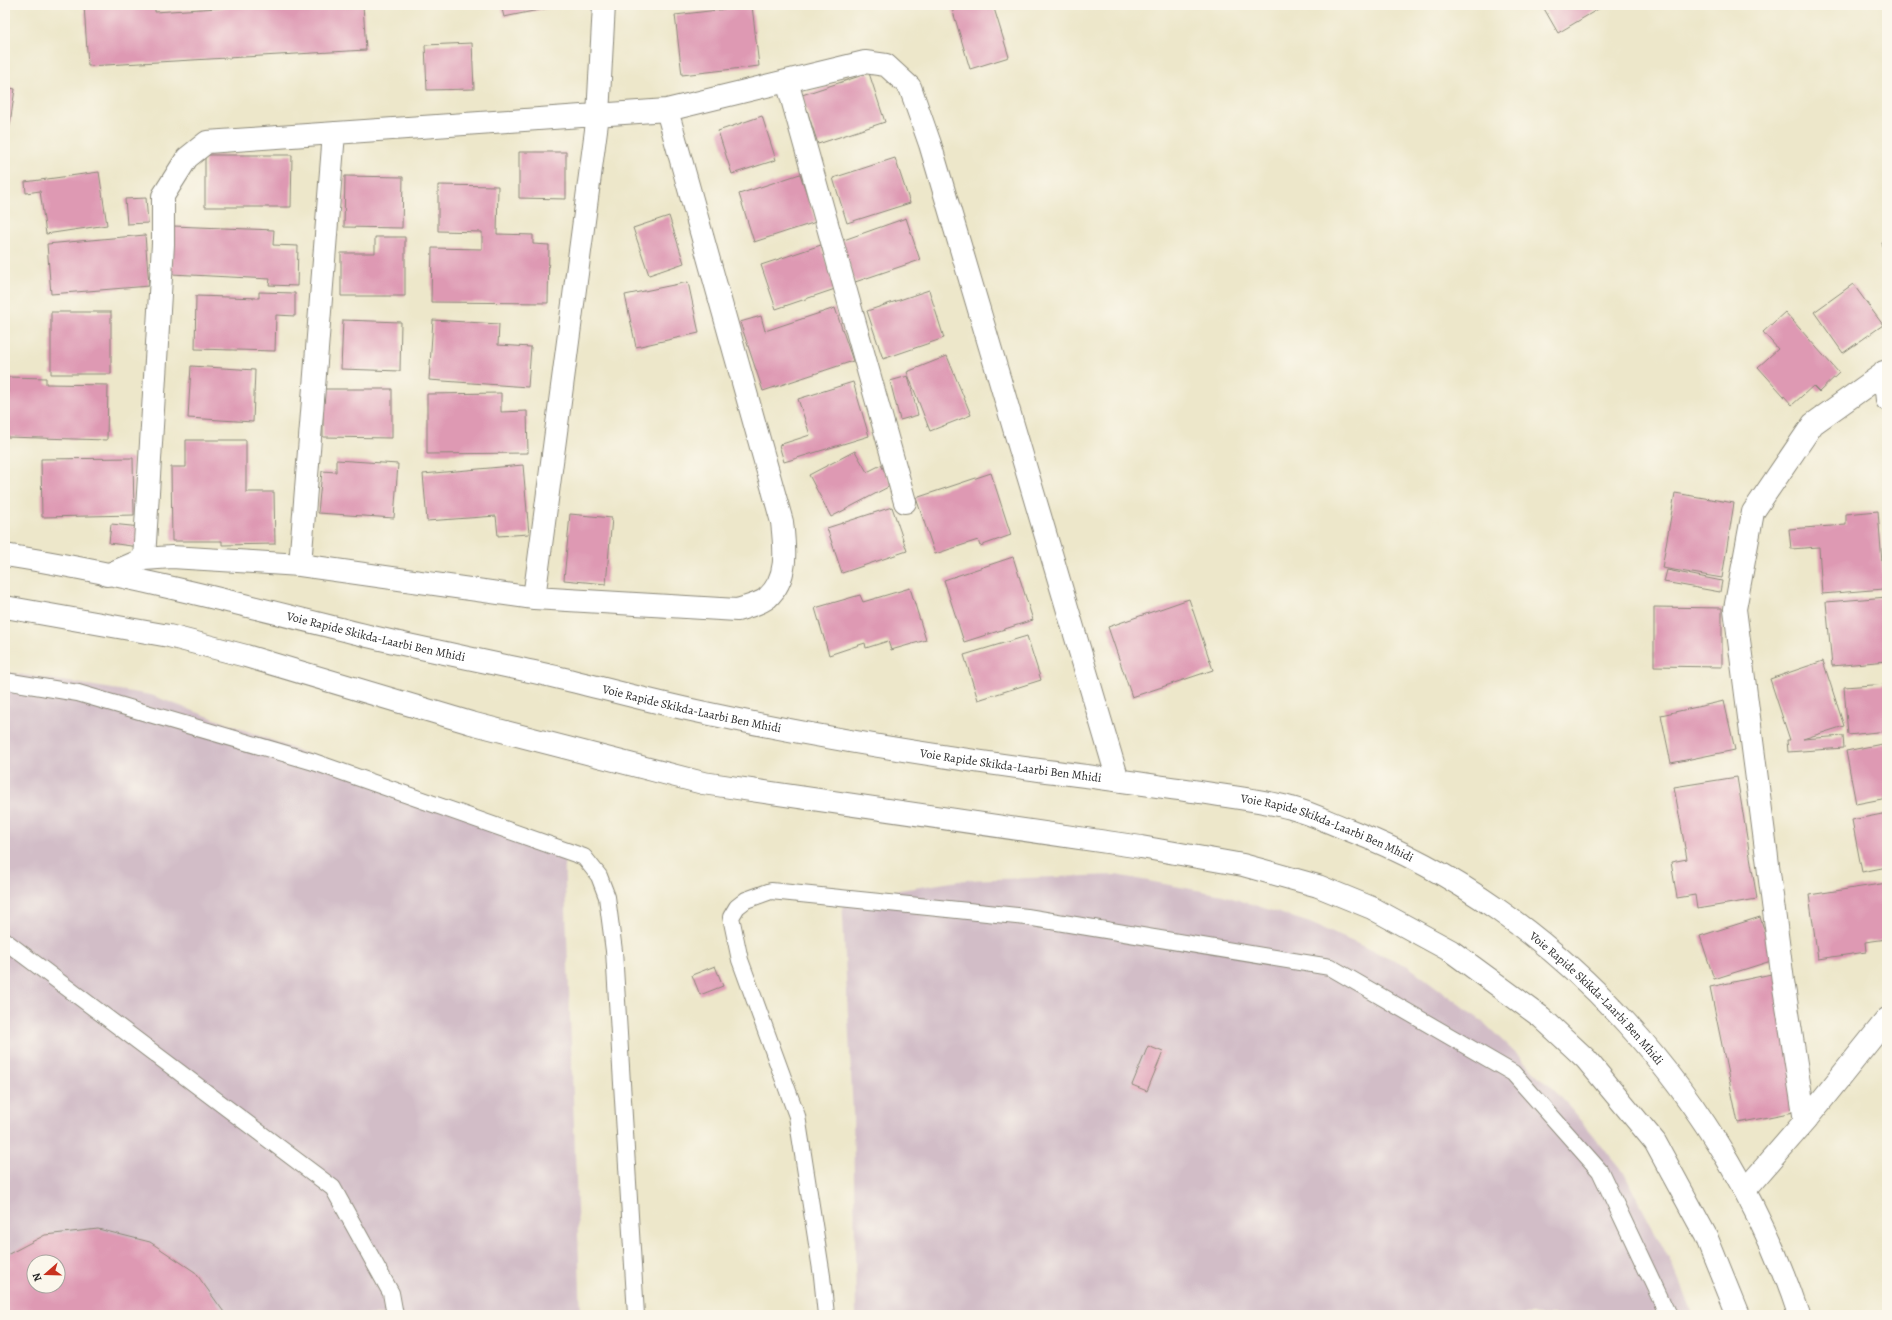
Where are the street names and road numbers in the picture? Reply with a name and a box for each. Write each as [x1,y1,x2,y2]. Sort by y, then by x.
street label: Voie Rapide Skikda-Laarbi Ben Mhidi [284,608,467,665]
street label: Voie Rapide Skikda-Laarbi Ben Mhidi [600,681,783,736]
street label: Voie Rapide Skikda-Laarbi Ben Mhidi [918,745,1102,786]
street label: Voie Rapide Skikda-Laarbi Ben Mhidi [1239,790,1416,866]
street label: Voie Rapide Skikda-Laarbi Ben Mhidi [1526,928,1667,1068]

